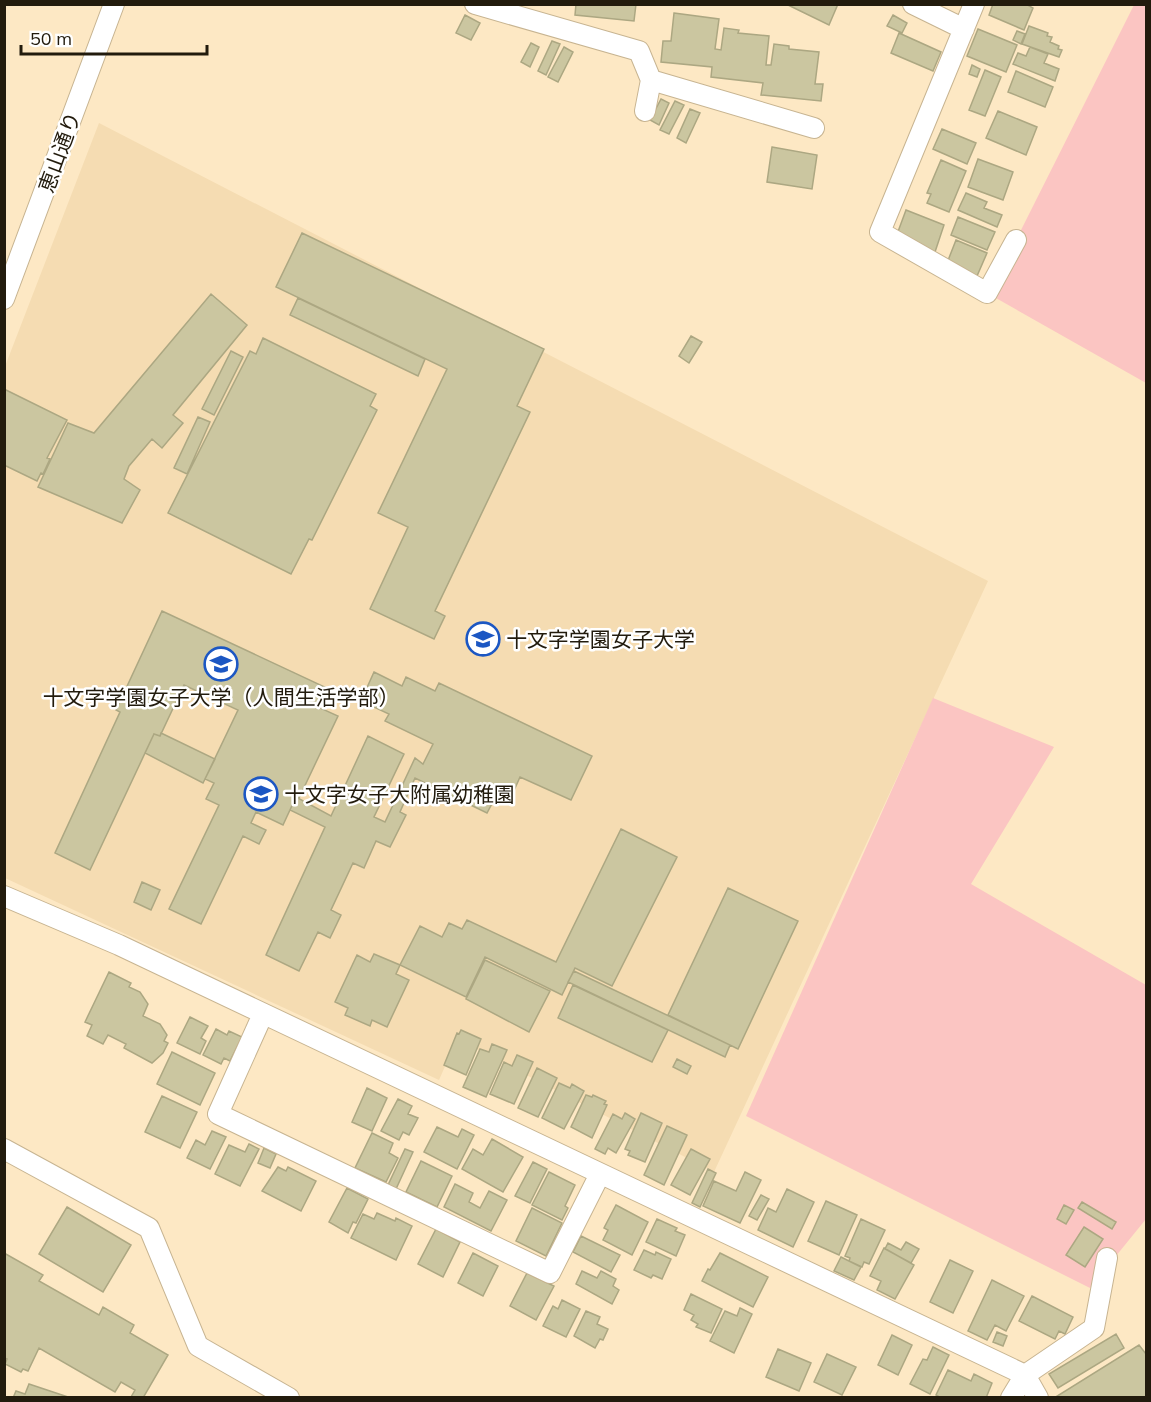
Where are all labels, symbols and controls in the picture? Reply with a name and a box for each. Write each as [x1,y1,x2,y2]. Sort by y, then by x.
scale bar [21,18,207,56]
text: 50 m [30,27,72,50]
street label: 恵山通り [32,108,86,196]
school or university icon: 十文字学園女子大学 [465,621,501,657]
place label: 十文字学園女子大学 [506,626,695,652]
school or university icon: 十文字学園女子大学（人間生活学部） [203,646,239,682]
place label: 十文字学園女子大学（人間生活学部） [43,684,400,710]
school or university icon: 十文字女子大附属幼稚園 [243,776,279,812]
place label: 十文字女子大附属幼稚園 [284,781,515,807]

